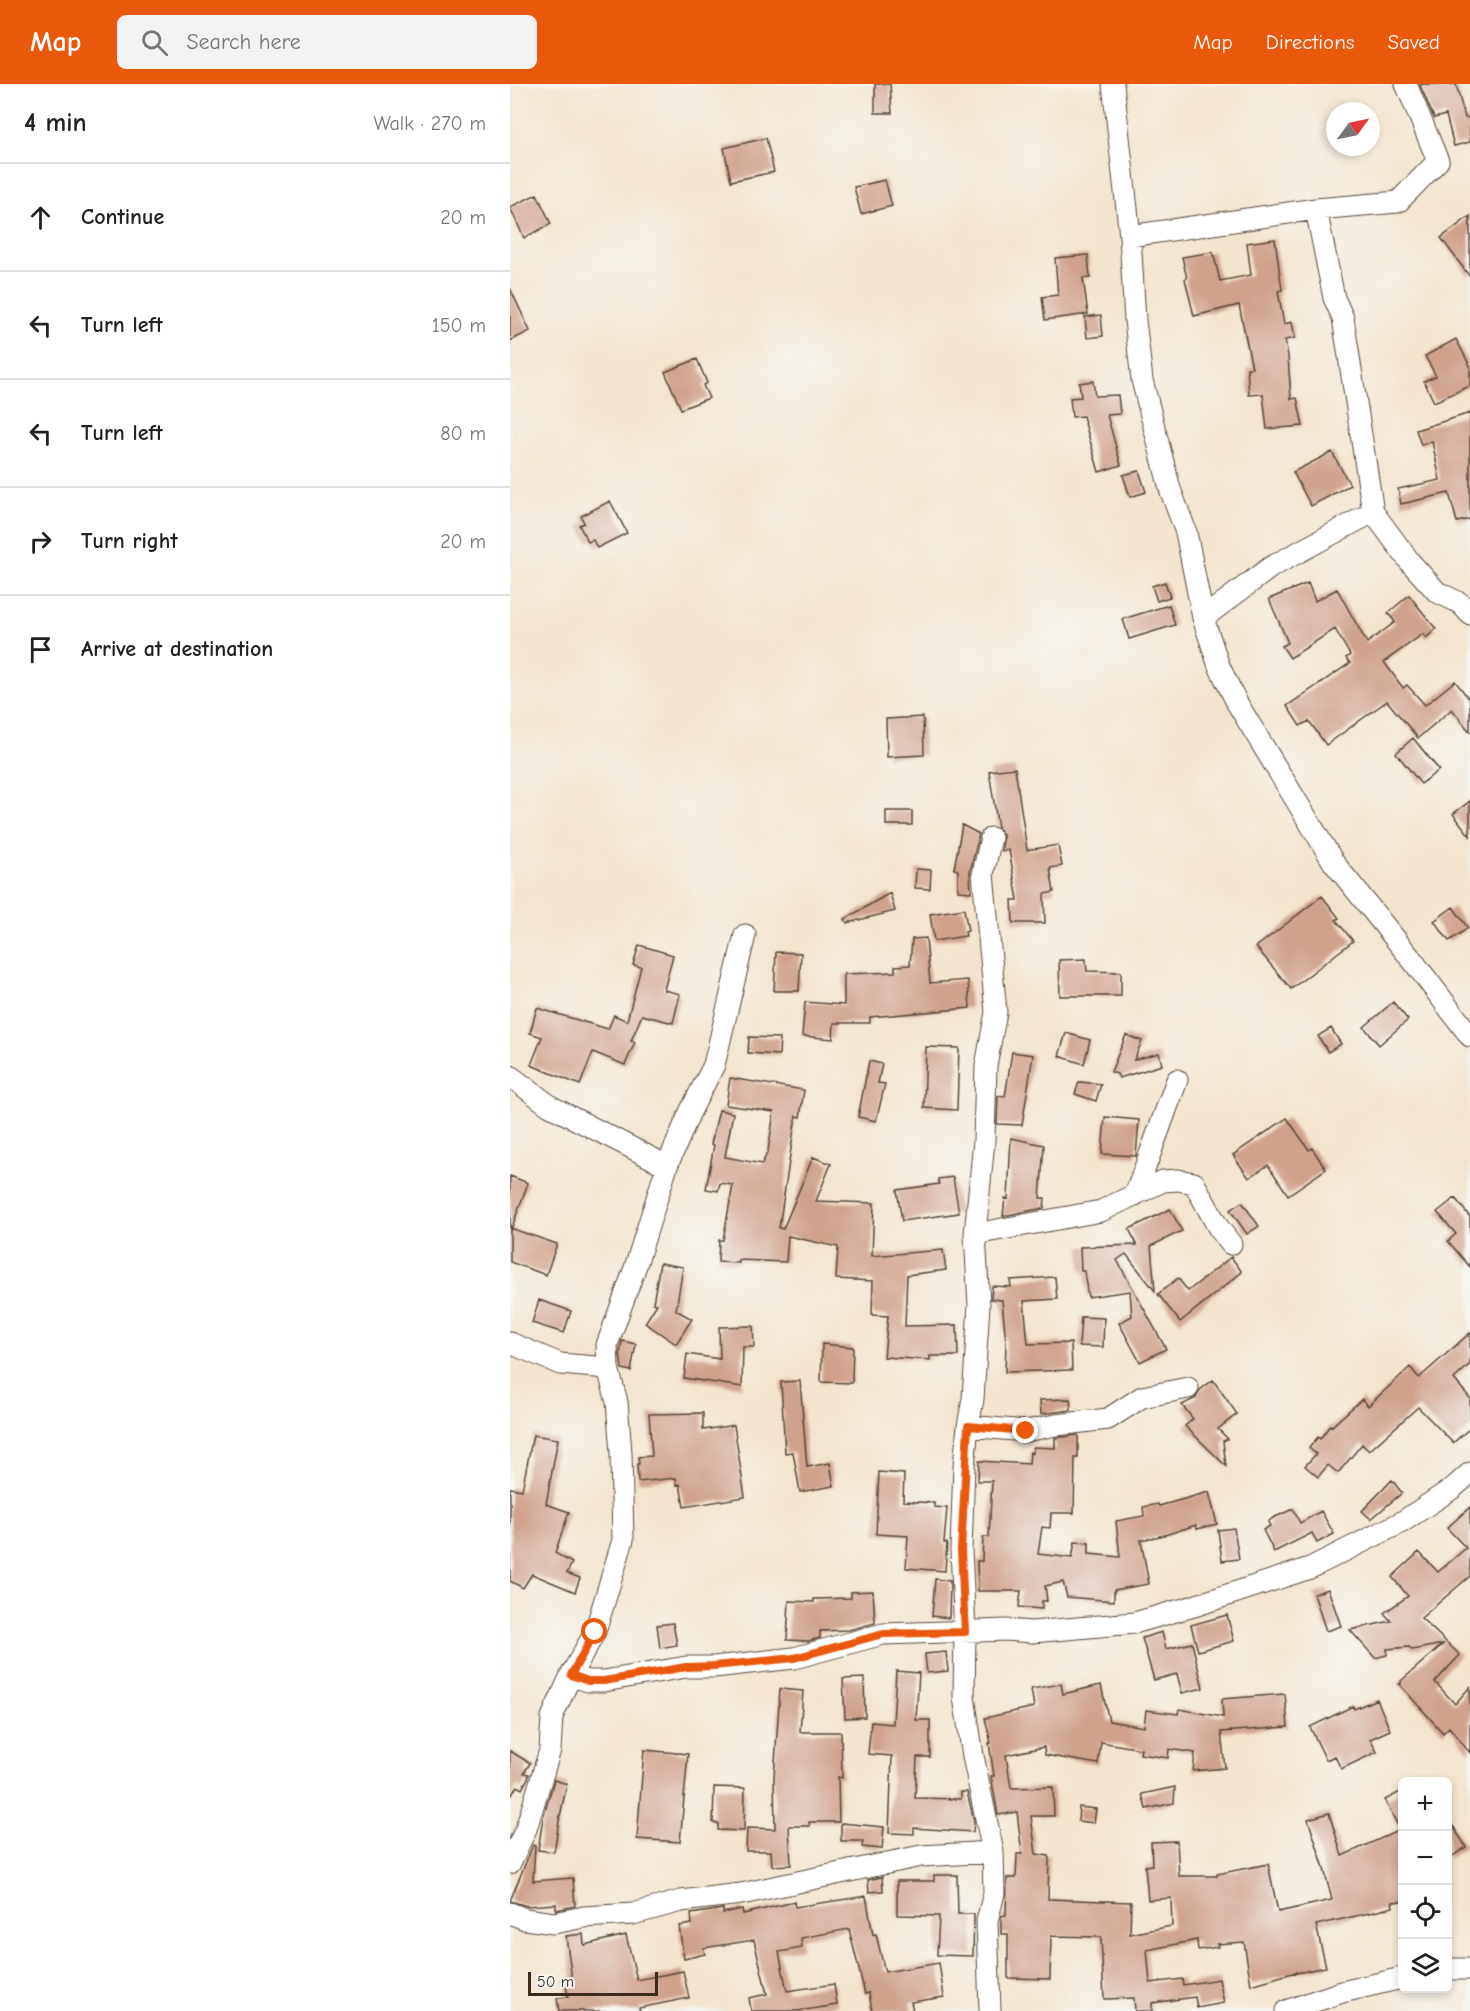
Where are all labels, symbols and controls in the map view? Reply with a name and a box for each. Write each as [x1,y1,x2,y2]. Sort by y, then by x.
search box [117,15,537,69]
text: Map [30,26,81,58]
icon: search [138,26,171,59]
text: Search here [186,29,301,55]
text: Map [1193,30,1233,54]
text: Directions [1266,30,1355,54]
text: Saved [1388,30,1440,54]
north arrow [1326,102,1380,156]
text: 4 min [24,108,87,138]
text: Walk · 270 m [373,112,486,135]
icon: ahead [24,201,57,234]
text: Continue [81,204,164,230]
text: 20 m [440,206,486,229]
icon: left [24,309,57,342]
text: Turn left [81,312,163,338]
text: 150 m [432,314,486,337]
icon: left [24,417,57,450]
text: Turn left [81,420,163,446]
text: 80 m [440,422,486,445]
icon: right [24,525,57,558]
text: Turn right [81,528,178,554]
text: 20 m [440,530,486,553]
icon: arrive [24,633,57,666]
text: Arrive at destination [81,636,273,662]
route end [1012,1417,1038,1443]
route start [581,1618,607,1644]
map controls [1398,1777,1452,1993]
button: + [1398,1777,1452,1831]
button: − [1398,1831,1452,1885]
button: locate [1398,1885,1452,1939]
button: layers [1398,1939,1452,1993]
scale bar [528,1969,658,1996]
text: 50 m [537,1973,574,1991]

